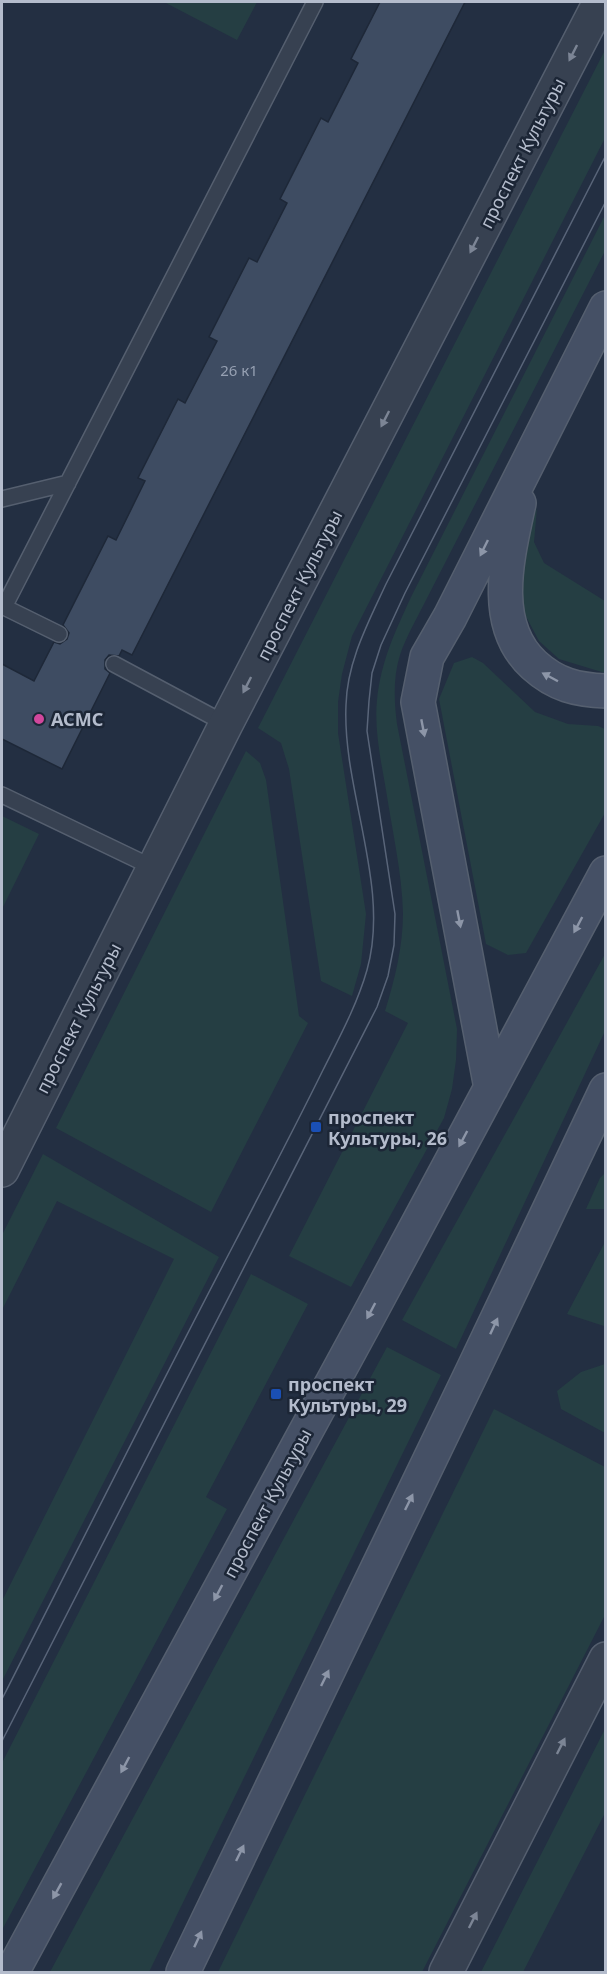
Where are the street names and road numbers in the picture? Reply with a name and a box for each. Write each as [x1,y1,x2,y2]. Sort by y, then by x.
street label: проспект Культуры [474,74,570,232]
street label: проспект Культуры [251,506,347,664]
street label: проспект Культуры [30,939,126,1097]
street label: проспект Культуры [218,1424,316,1582]

